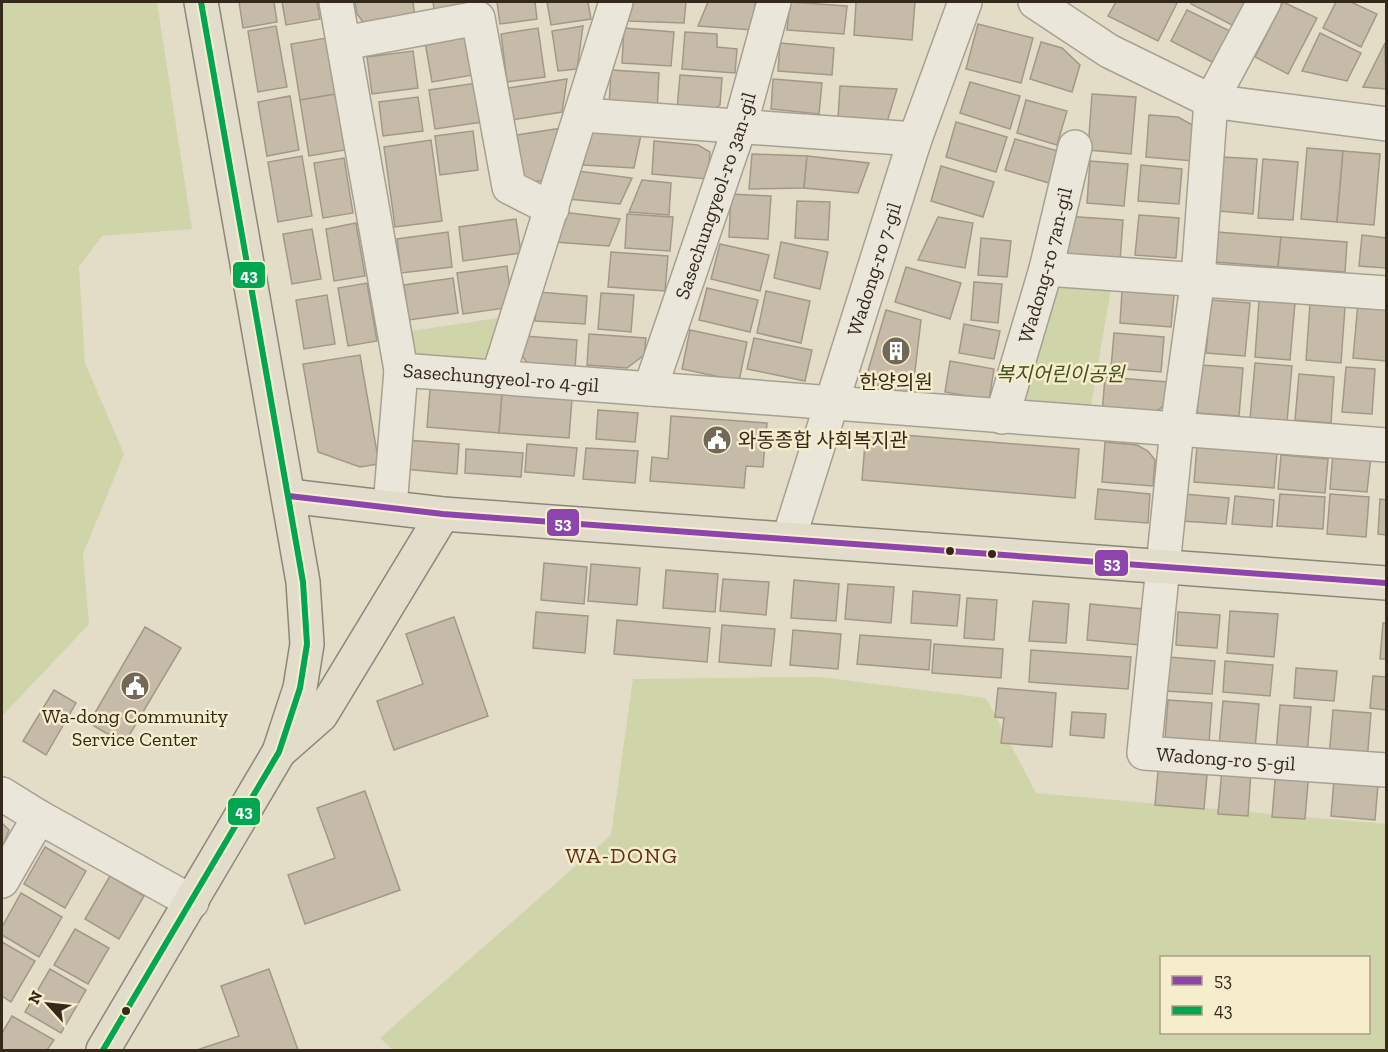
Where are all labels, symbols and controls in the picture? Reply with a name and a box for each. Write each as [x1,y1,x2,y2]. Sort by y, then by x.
street label: Sasechungyeol-ro 3an-gil [670,90,761,302]
street label: Wadong-ro 7an-gil [1013,185,1077,346]
street label: Wadong-ro 7-gil [842,199,906,339]
line badge: 43 [232,261,266,289]
text: 43 [240,266,258,285]
building icon: 한양의원 [880,335,912,367]
street label: Sasechungyeol-ro 4-gil [402,358,600,397]
park label: 복지어린이공원 [996,362,1126,386]
place label: 한양의원 [859,370,933,394]
public building icon: 와동종합 사회복지관 [701,424,733,456]
place label: 와동종합 사회복지관 [738,428,908,452]
line badge: 53 [546,508,580,537]
text: 53 [555,514,572,533]
unlabelled marker [944,545,956,557]
unlabelled marker [986,548,998,560]
line badge: 53 [1094,549,1129,577]
text: 53 [1104,554,1121,573]
public building icon: Wa-dong Community Service Center [119,670,151,702]
place label: Wa-dong Community Service Center [42,704,229,751]
street label: Wadong-ro 5-gil [1155,742,1296,776]
line badge: 43 [227,797,261,826]
text: 43 [235,802,253,821]
district label: WA-DONG [566,842,678,869]
legend [1160,956,1370,1034]
text: 53 [1214,969,1232,991]
north arrow [18,974,78,1034]
text: N [24,988,46,1007]
text: 43 [1214,999,1233,1021]
unlabelled marker [120,1005,132,1017]

